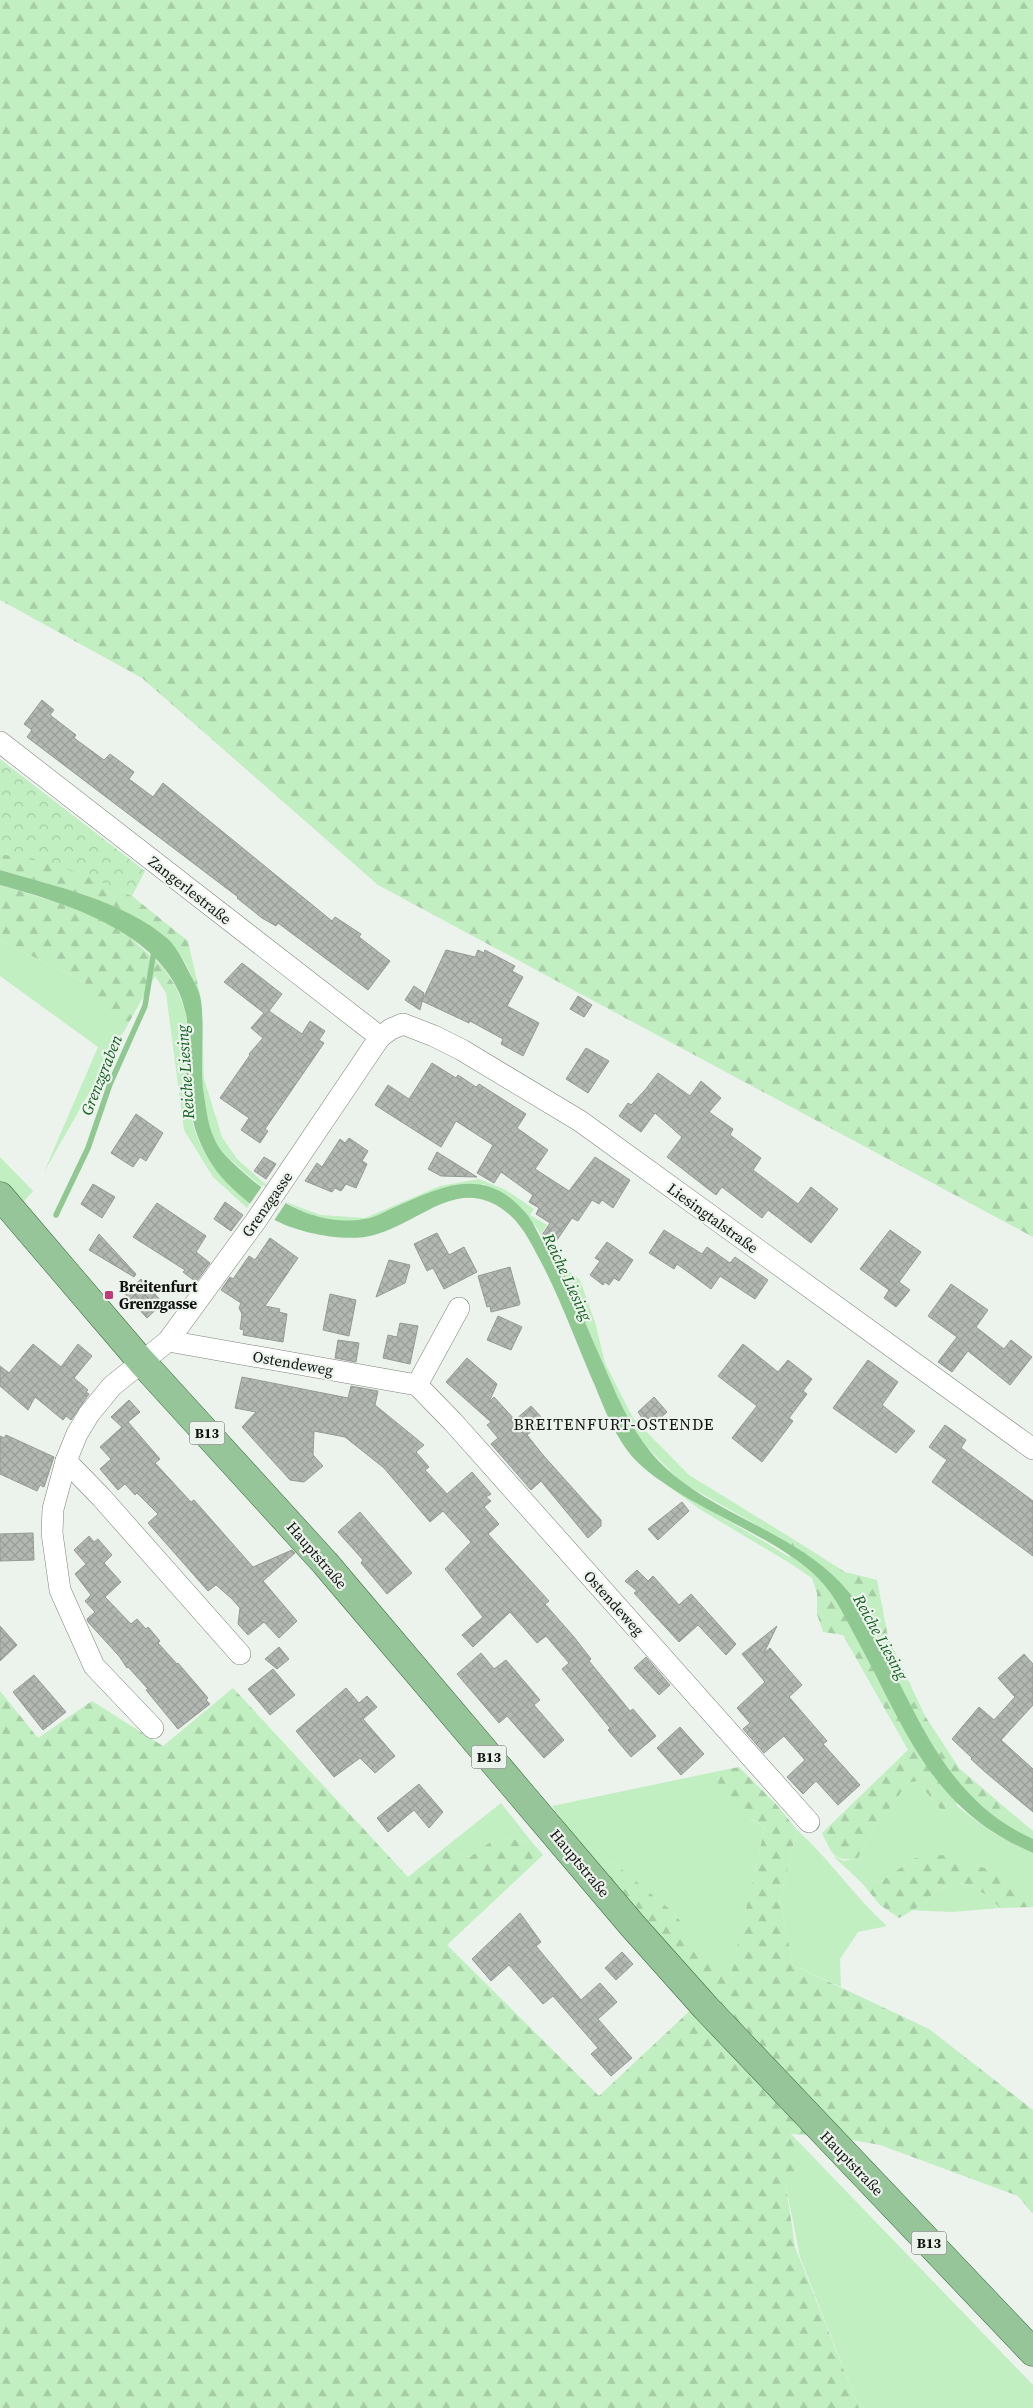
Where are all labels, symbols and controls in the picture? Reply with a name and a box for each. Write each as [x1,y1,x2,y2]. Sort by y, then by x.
street label: Zangerlestraße [144,851,236,929]
water label: Reiche Liesing [171,1023,199,1121]
water label: Grenzgraben [75,1032,127,1118]
street label: Grenzgasse [237,1167,298,1241]
street label: Liesingtalstraße [663,1178,763,1258]
water label: Reiche Liesing [538,1229,598,1326]
place label: Breitenfurt Grenzgasse [119,1276,198,1314]
marker: Breitenfurt Grenzgasse [103,1289,115,1301]
street label: Ostendeweg [251,1346,335,1380]
district label: BREITENFURT-OSTENDE [513,1413,715,1435]
road number: B13 [190,1422,224,1445]
street label: Hauptstraße [282,1517,352,1593]
street label: Ostendeweg [579,1566,649,1640]
water label: Reiche Liesing [848,1589,914,1685]
road number: B13 [472,1745,506,1768]
street label: Hauptstraße [545,1824,615,1902]
street label: Hauptstraße [816,2126,889,2200]
road number: B13 [912,2232,946,2254]

